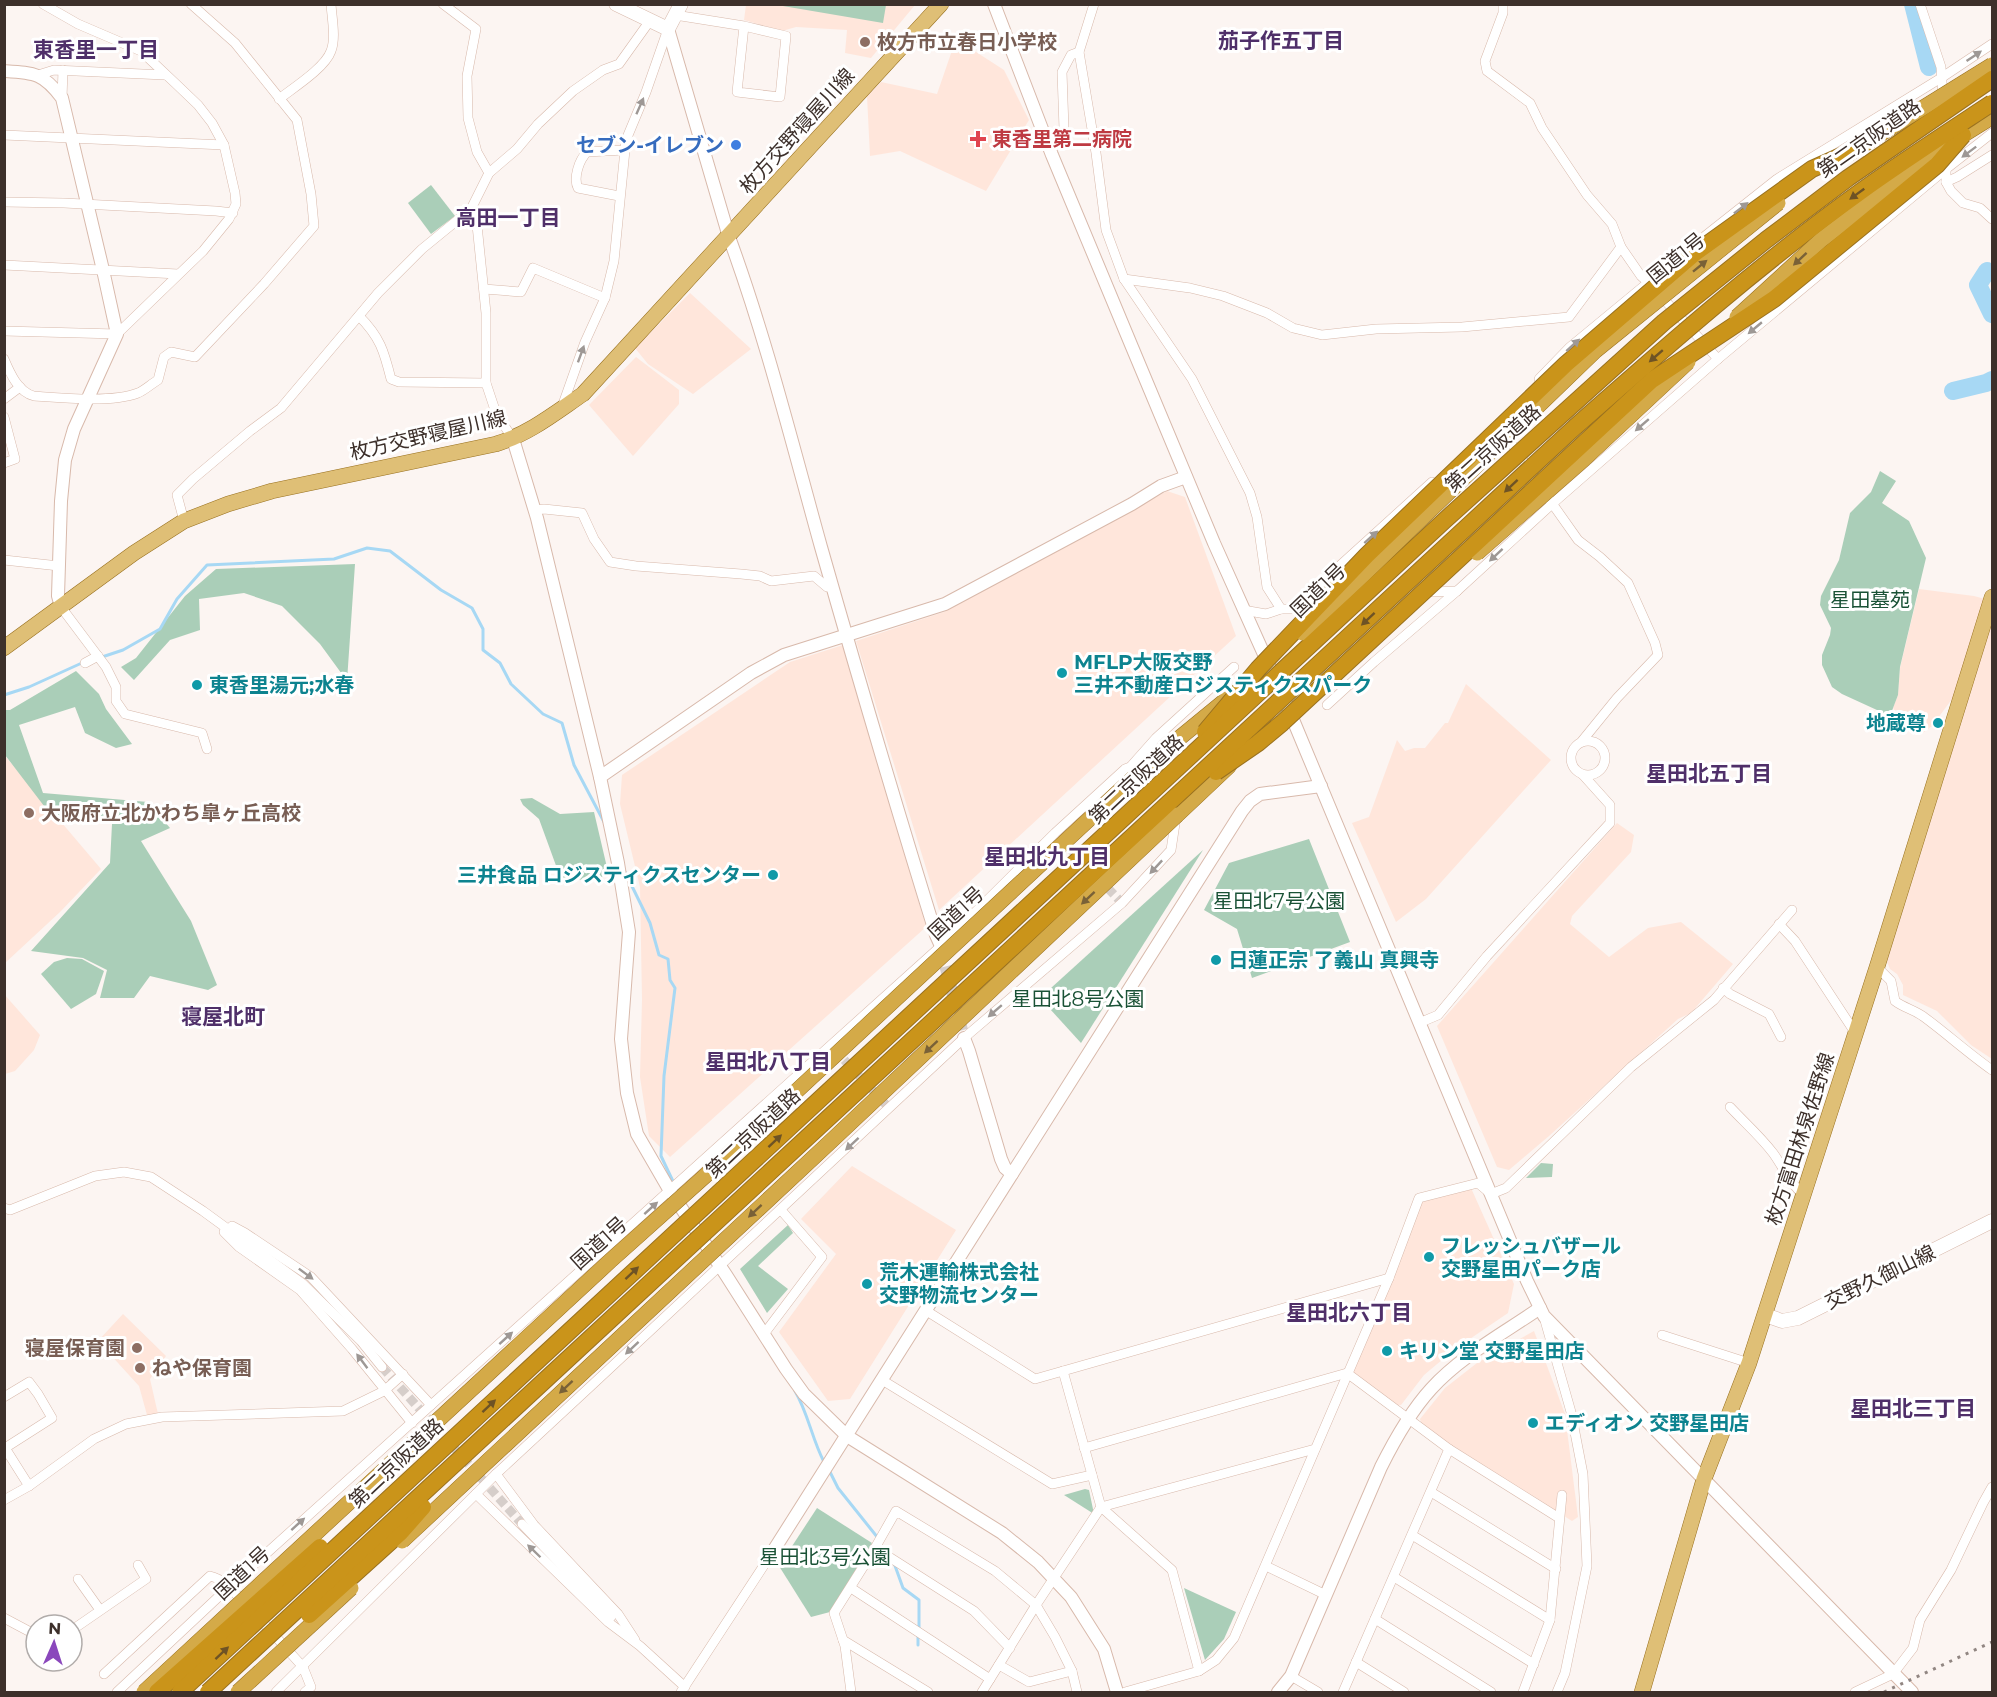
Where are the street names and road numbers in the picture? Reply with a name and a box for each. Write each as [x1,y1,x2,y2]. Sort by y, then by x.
street label: 枚方交野寝屋川線 [735,64,859,198]
street label: 第二京阪道路 [1813,94,1925,182]
street label: 国道1号 [1642,228,1710,288]
street label: 第二京阪道路 [1440,399,1546,497]
street label: 枚方交野寝屋川線 [347,405,509,465]
street label: 国道1号 [1285,558,1351,622]
street label: 第二京阪道路 [1084,729,1188,829]
street label: 国道1号 [923,881,989,945]
street label: 枚方富田林泉佐野線 [1761,1050,1839,1228]
street label: 第二京阪道路 [701,1083,805,1183]
street label: 国道1号 [566,1212,632,1274]
street label: 交野久御山線 [1821,1240,1939,1314]
street label: 第二京阪道路 [344,1413,448,1513]
street label: 国道1号 [209,1541,275,1605]

